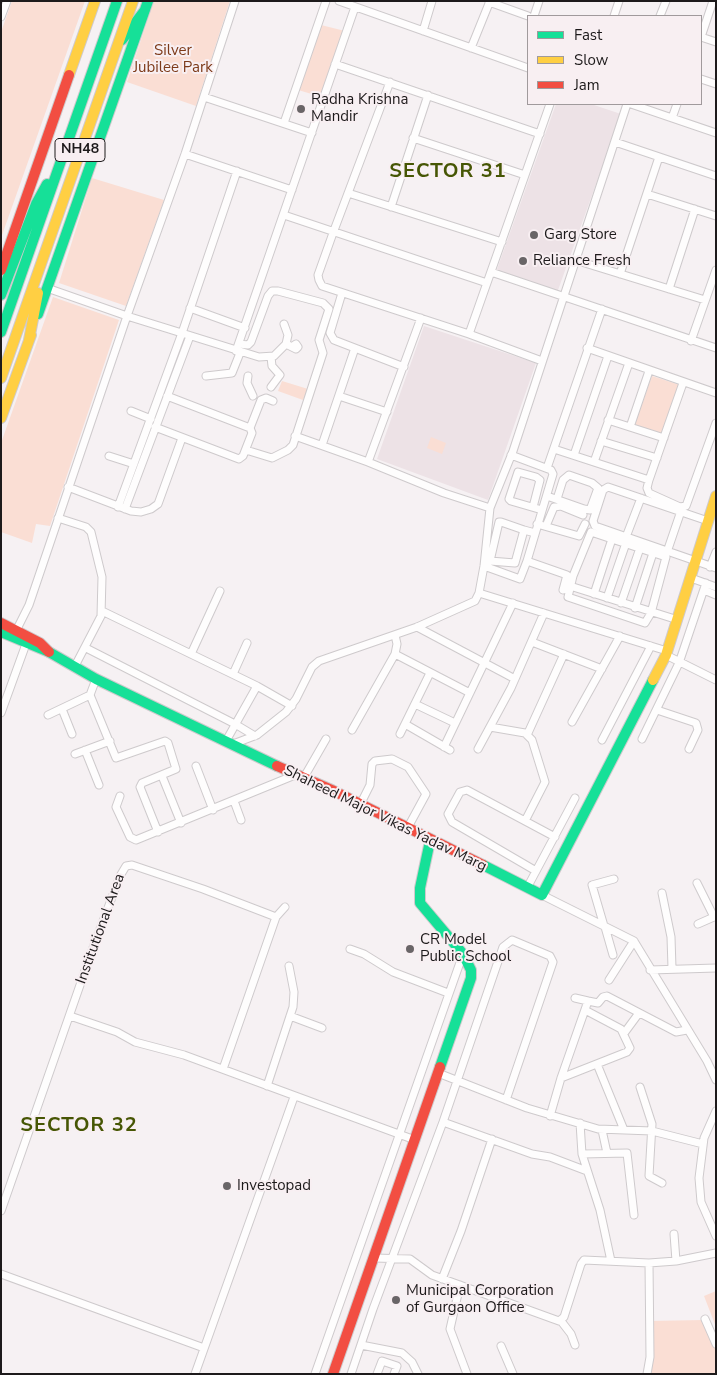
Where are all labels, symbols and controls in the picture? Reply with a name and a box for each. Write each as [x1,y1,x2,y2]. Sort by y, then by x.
legend [527,15,702,105]
text: Fast [574,25,602,45]
park label: Silver Jubilee Park [133,42,213,77]
text: Slow [574,50,608,70]
text: Jam [574,75,600,95]
place label: Radha Krishna Mandir [311,91,408,126]
marker: Radha Krishna Mandir [295,103,307,115]
road number: NH48 [55,138,105,162]
district label: SECTOR 31 [388,160,508,184]
place label: Garg Store [544,226,617,244]
marker: Garg Store [528,229,540,241]
place label: Reliance Fresh [533,252,631,270]
marker: Reliance Fresh [517,255,529,267]
street label: Shaheed Major Vikas Yadav Marg [281,762,489,876]
street label: Institutional Area [73,871,129,987]
place label: CR Model Public School [420,931,511,966]
marker: CR Model Public School [404,943,416,955]
district label: SECTOR 32 [19,1114,139,1138]
place label: Investopad [237,1177,311,1195]
marker: Investopad [221,1180,233,1192]
place label: Municipal Corporation of Gurgaon Office [406,1282,554,1317]
marker: Municipal Corporation of Gurgaon Office [390,1294,402,1306]

